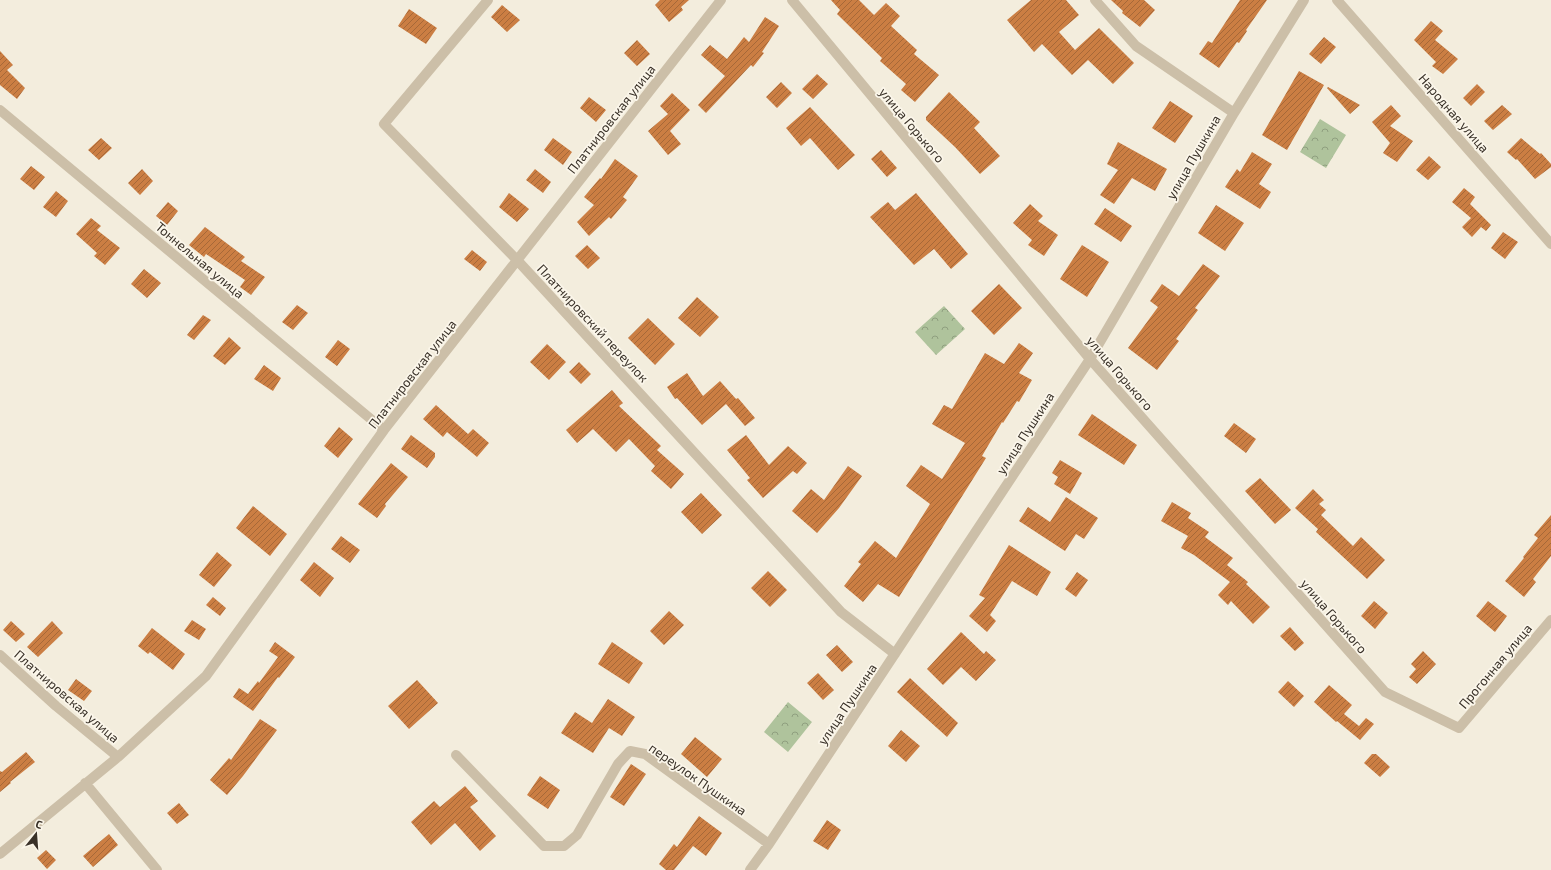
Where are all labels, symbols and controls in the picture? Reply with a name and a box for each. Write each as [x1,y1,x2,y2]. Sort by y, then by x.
street label: Платнировская улица [564,61,658,177]
street label: Народная улица [1415,70,1493,156]
street label: улица Горького [876,84,948,166]
street label: улица Пушкина [1162,112,1224,202]
street label: Тоннельная улица [152,218,248,302]
street label: Платнировский переулок [534,261,652,385]
street label: Платнировская улица [365,316,459,432]
street label: улица Горького [1083,333,1157,413]
street label: улица Пушкина [993,389,1057,477]
street label: улица Горького [1297,576,1371,656]
street label: Прогонная улица [1455,620,1535,712]
street label: Платнировская улица [11,646,123,746]
street label: улица Пушкина [814,660,880,748]
street label: переулок Пушкина [646,739,750,819]
north arrow [16,814,56,854]
text: С [34,817,45,831]

